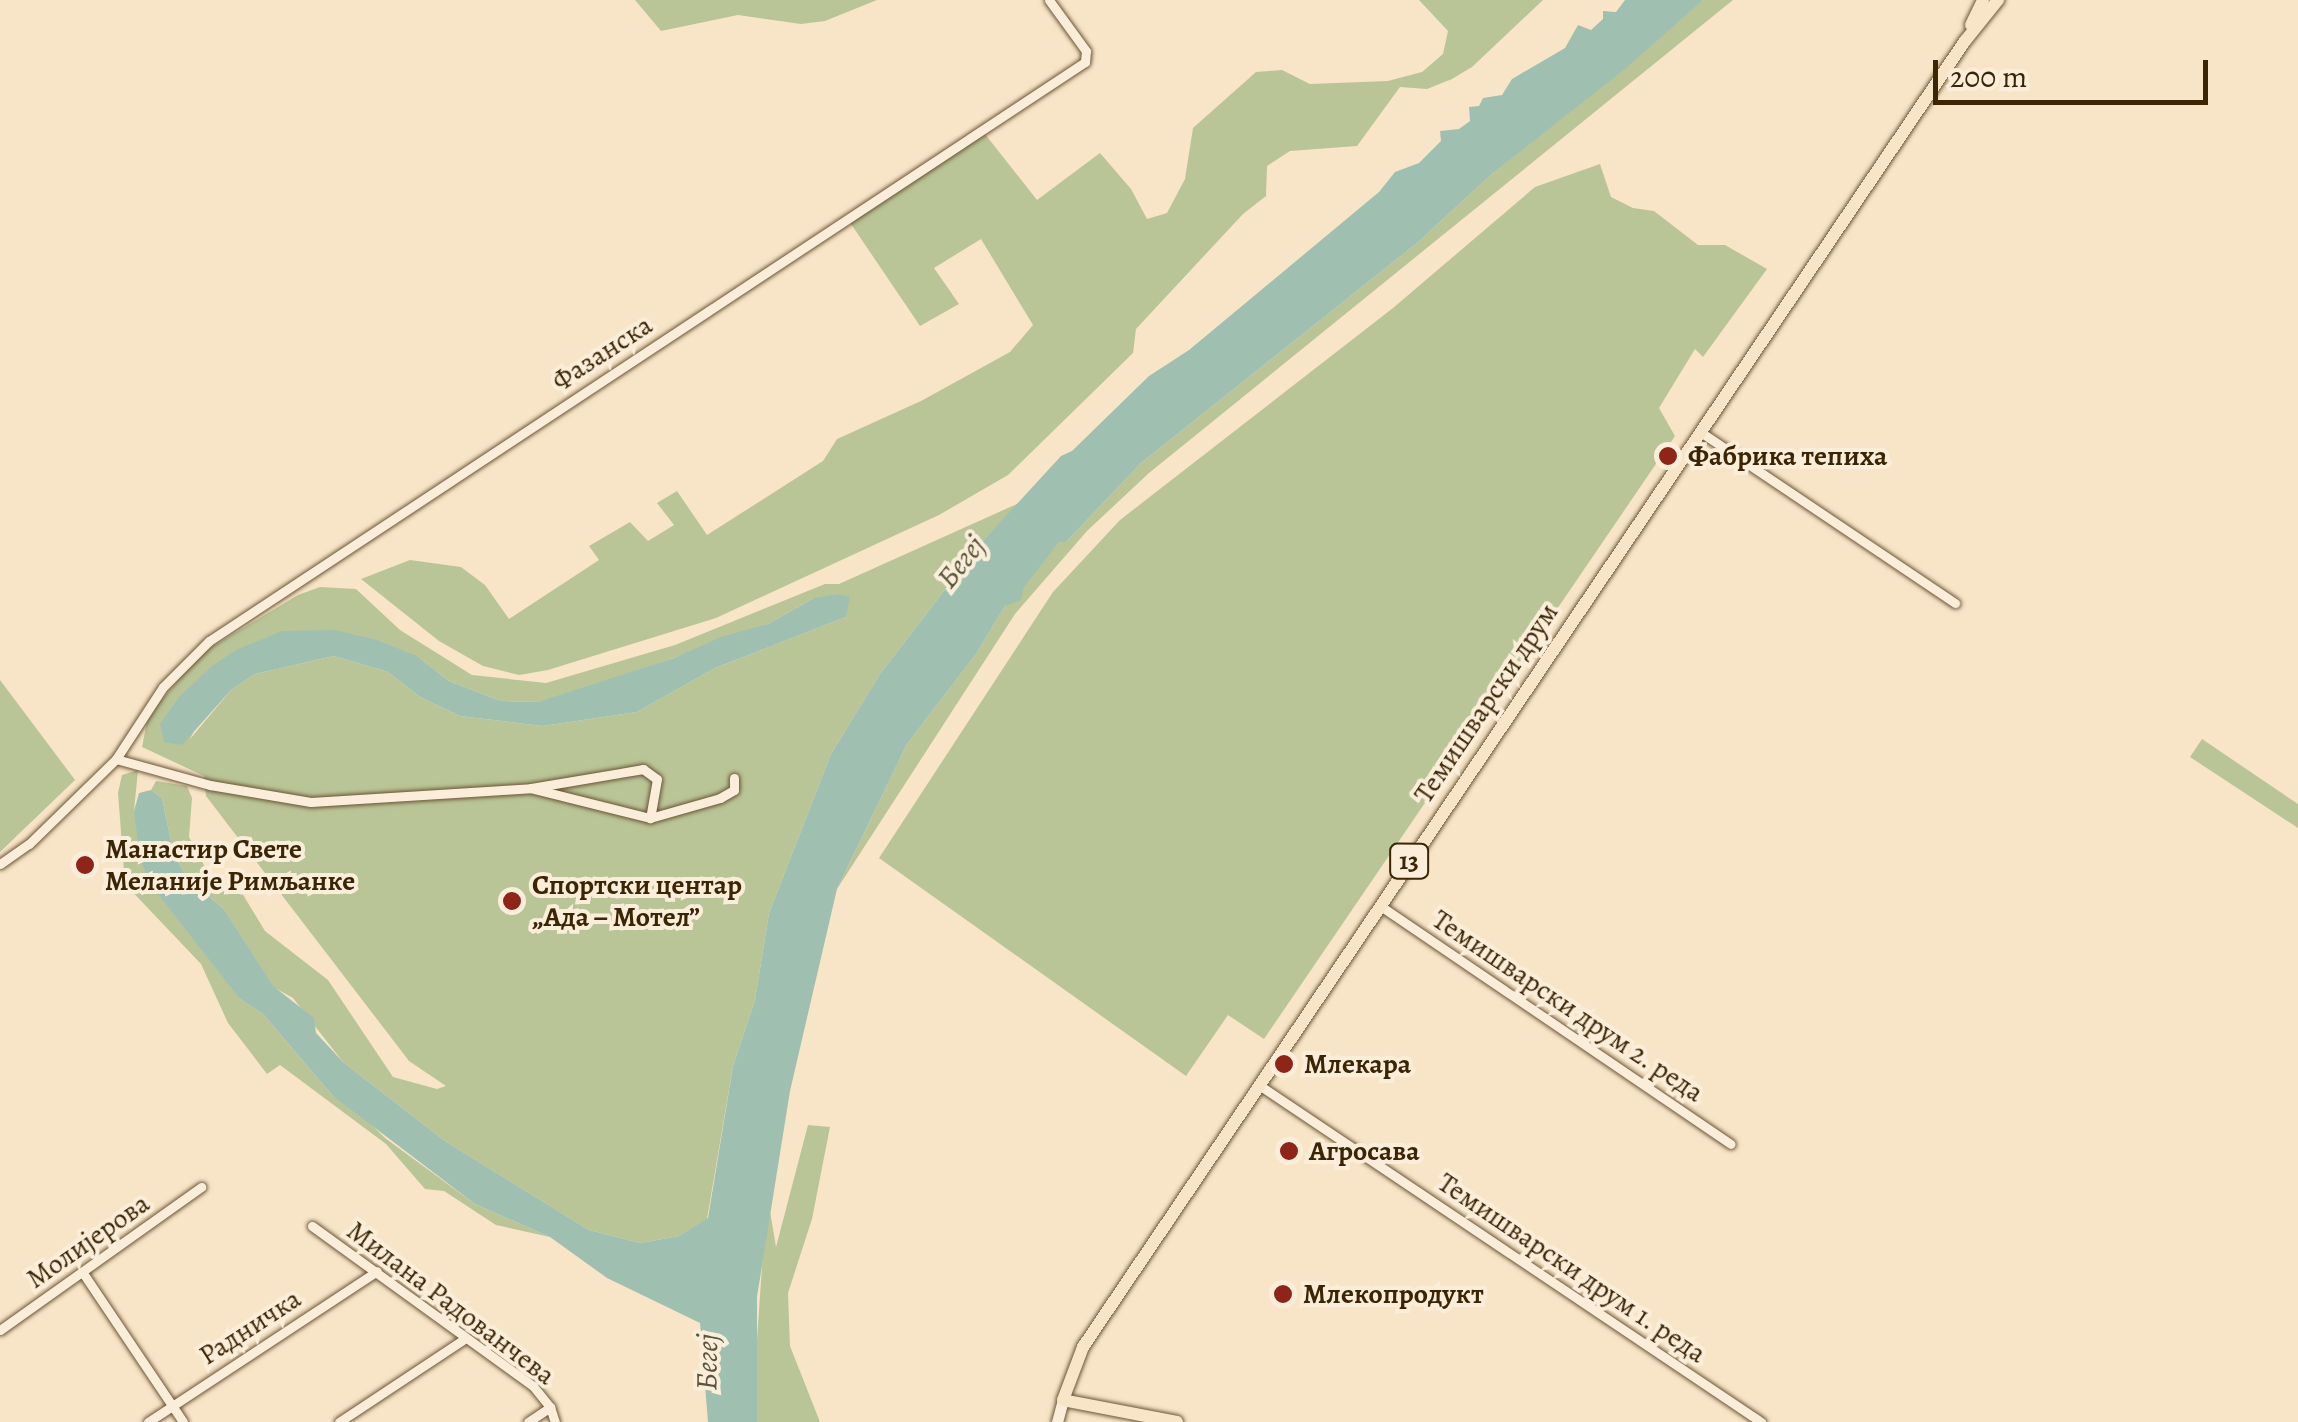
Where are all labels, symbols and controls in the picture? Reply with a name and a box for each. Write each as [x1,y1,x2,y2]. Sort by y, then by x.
scale bar [1938,40,2213,102]
text: 200 m [1950,57,2027,97]
street label: Фазанска [546,308,658,398]
place label: Фабрика тепиха [1688,439,1887,473]
marker: Фабрика тепиха [1657,445,1679,467]
water label: Бегеј [929,528,993,596]
street label: Темишварски друм [1407,597,1565,809]
place label: Манастир Свете Меланије Римљанке [105,832,355,898]
road number: 13 [1389,841,1429,881]
marker: Манастир Свете Меланије Римљанке [74,854,96,876]
place label: Спортски центар „Ада – Мотел” [532,868,742,934]
marker: Спортски центар „Ада – Мотел” [501,890,523,912]
street label: Темишварски друм 2. реда [1426,902,1710,1110]
place label: Млекара [1304,1047,1411,1081]
marker: Млекара [1273,1053,1295,1075]
place label: Агросава [1309,1134,1419,1168]
marker: Агросава [1278,1140,1300,1162]
street label: Темишварски друм 1. реда [1431,1165,1713,1371]
street label: Молијерова [20,1186,156,1296]
street label: Милана Радованчева [340,1214,562,1392]
place label: Млекопродукт [1303,1277,1484,1311]
street label: Радничка [193,1282,307,1372]
marker: Млекопродукт [1272,1283,1294,1305]
water label: Бегеј [689,1333,725,1391]

